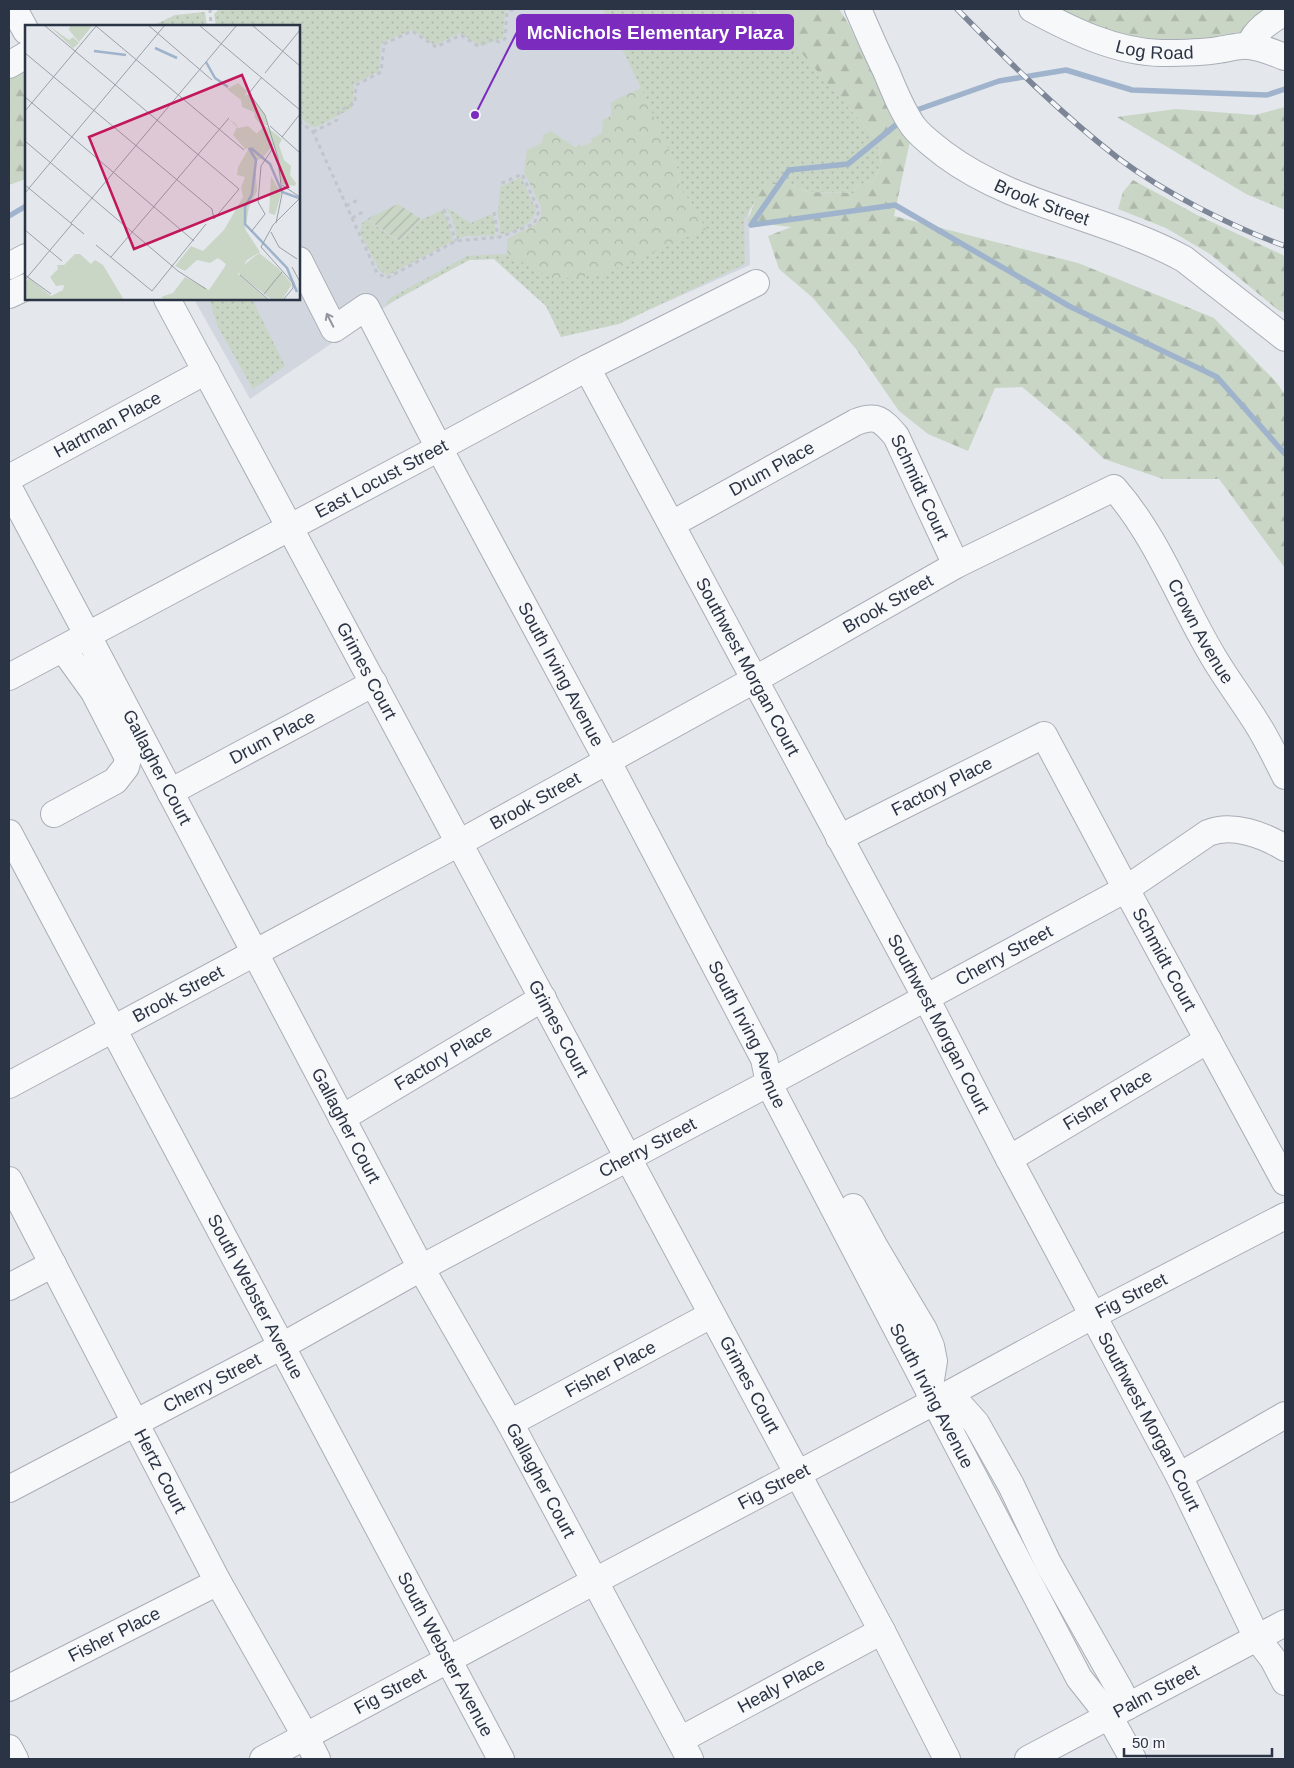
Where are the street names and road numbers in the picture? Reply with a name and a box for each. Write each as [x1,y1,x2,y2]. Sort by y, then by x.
street label: Log Road [1114,36,1194,63]
street label: Brook Street [991,175,1092,229]
street label: Hartman Place [50,387,165,462]
street label: Schmidt Court [887,431,953,543]
street label: East Locust Street [312,435,451,522]
street label: Drum Place [726,437,818,500]
street label: Brook Street [839,570,936,637]
street label: Southwest Morgan Court [692,574,804,759]
street label: Crown Avenue [1164,576,1238,688]
street label: South Irving Avenue [514,599,608,750]
street label: Grimes Court [332,619,401,723]
street label: Gallagher Court [119,706,196,828]
street label: Drum Place [226,706,319,768]
street label: Factory Place [888,753,995,820]
street label: Brook Street [487,768,584,834]
street label: Schmidt Court [1128,904,1200,1014]
street label: Cherry Street [952,921,1056,990]
street label: Southwest Morgan Court [884,931,994,1117]
street label: South Irving Avenue [704,957,790,1112]
street label: Brook Street [129,962,227,1027]
street label: Grimes Court [524,977,593,1080]
street label: Factory Place [391,1021,496,1094]
street label: Gallagher Court [307,1065,384,1186]
street label: Fisher Place [1060,1066,1156,1134]
street label: Cherry Street [595,1114,699,1182]
street label: South Webster Avenue [203,1211,307,1382]
street label: Fig Street [1092,1269,1170,1323]
street label: South Irving Avenue [885,1320,978,1472]
street label: Southwest Morgan Court [1094,1329,1204,1514]
street label: Grimes Court [716,1333,784,1436]
street label: Fisher Place [562,1337,659,1402]
street label: Cherry Street [160,1349,264,1416]
street label: Gallagher Court [502,1420,580,1541]
street label: Hertz Court [130,1426,190,1516]
street label: Fig Street [735,1459,813,1514]
street label: South Webster Avenue [393,1569,497,1740]
street label: Fisher Place [65,1603,163,1666]
street label: Healy Place [734,1654,828,1717]
street label: Palm Street [1110,1660,1202,1722]
street label: Fig Street [351,1664,429,1718]

